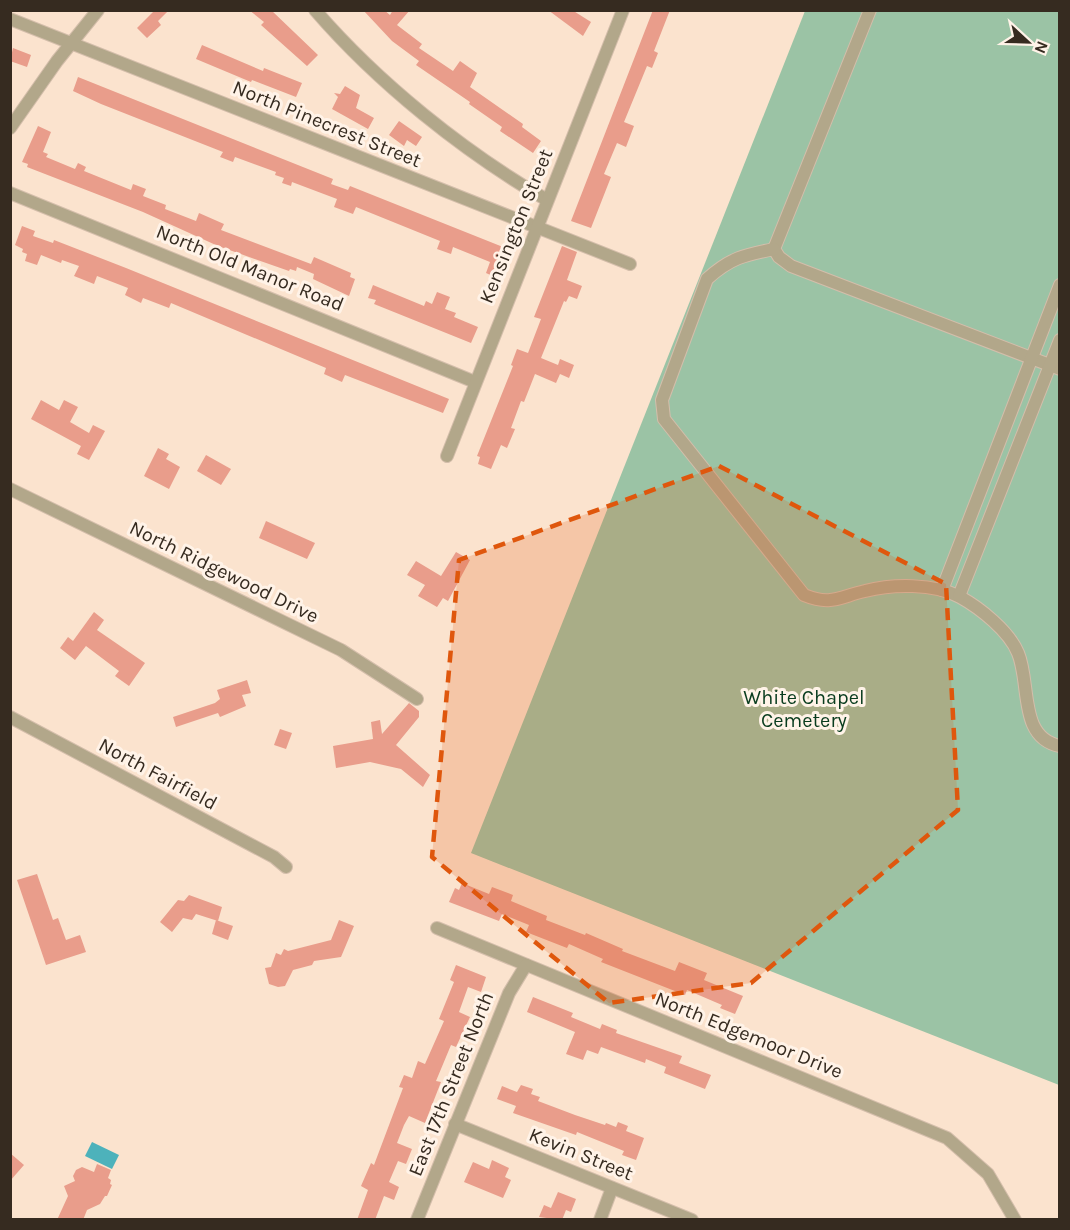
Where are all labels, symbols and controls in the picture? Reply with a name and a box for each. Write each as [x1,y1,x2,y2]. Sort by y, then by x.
north arrow [998,12,1058,72]
text: N [1030,39,1052,56]
street label: North Pinecrest Street [229,76,425,172]
street label: Kensington Street [475,145,558,307]
street label: North Old Manor Road [153,220,347,316]
street label: North Ridgewood Drive [126,516,322,628]
park label: White Chapel Cemetery [743,686,865,732]
street label: North Fairfield [95,733,221,815]
street label: North Edgemoor Drive [652,987,846,1083]
street label: East 17th Street North [404,989,498,1179]
street label: Kevin Street [526,1123,637,1185]

